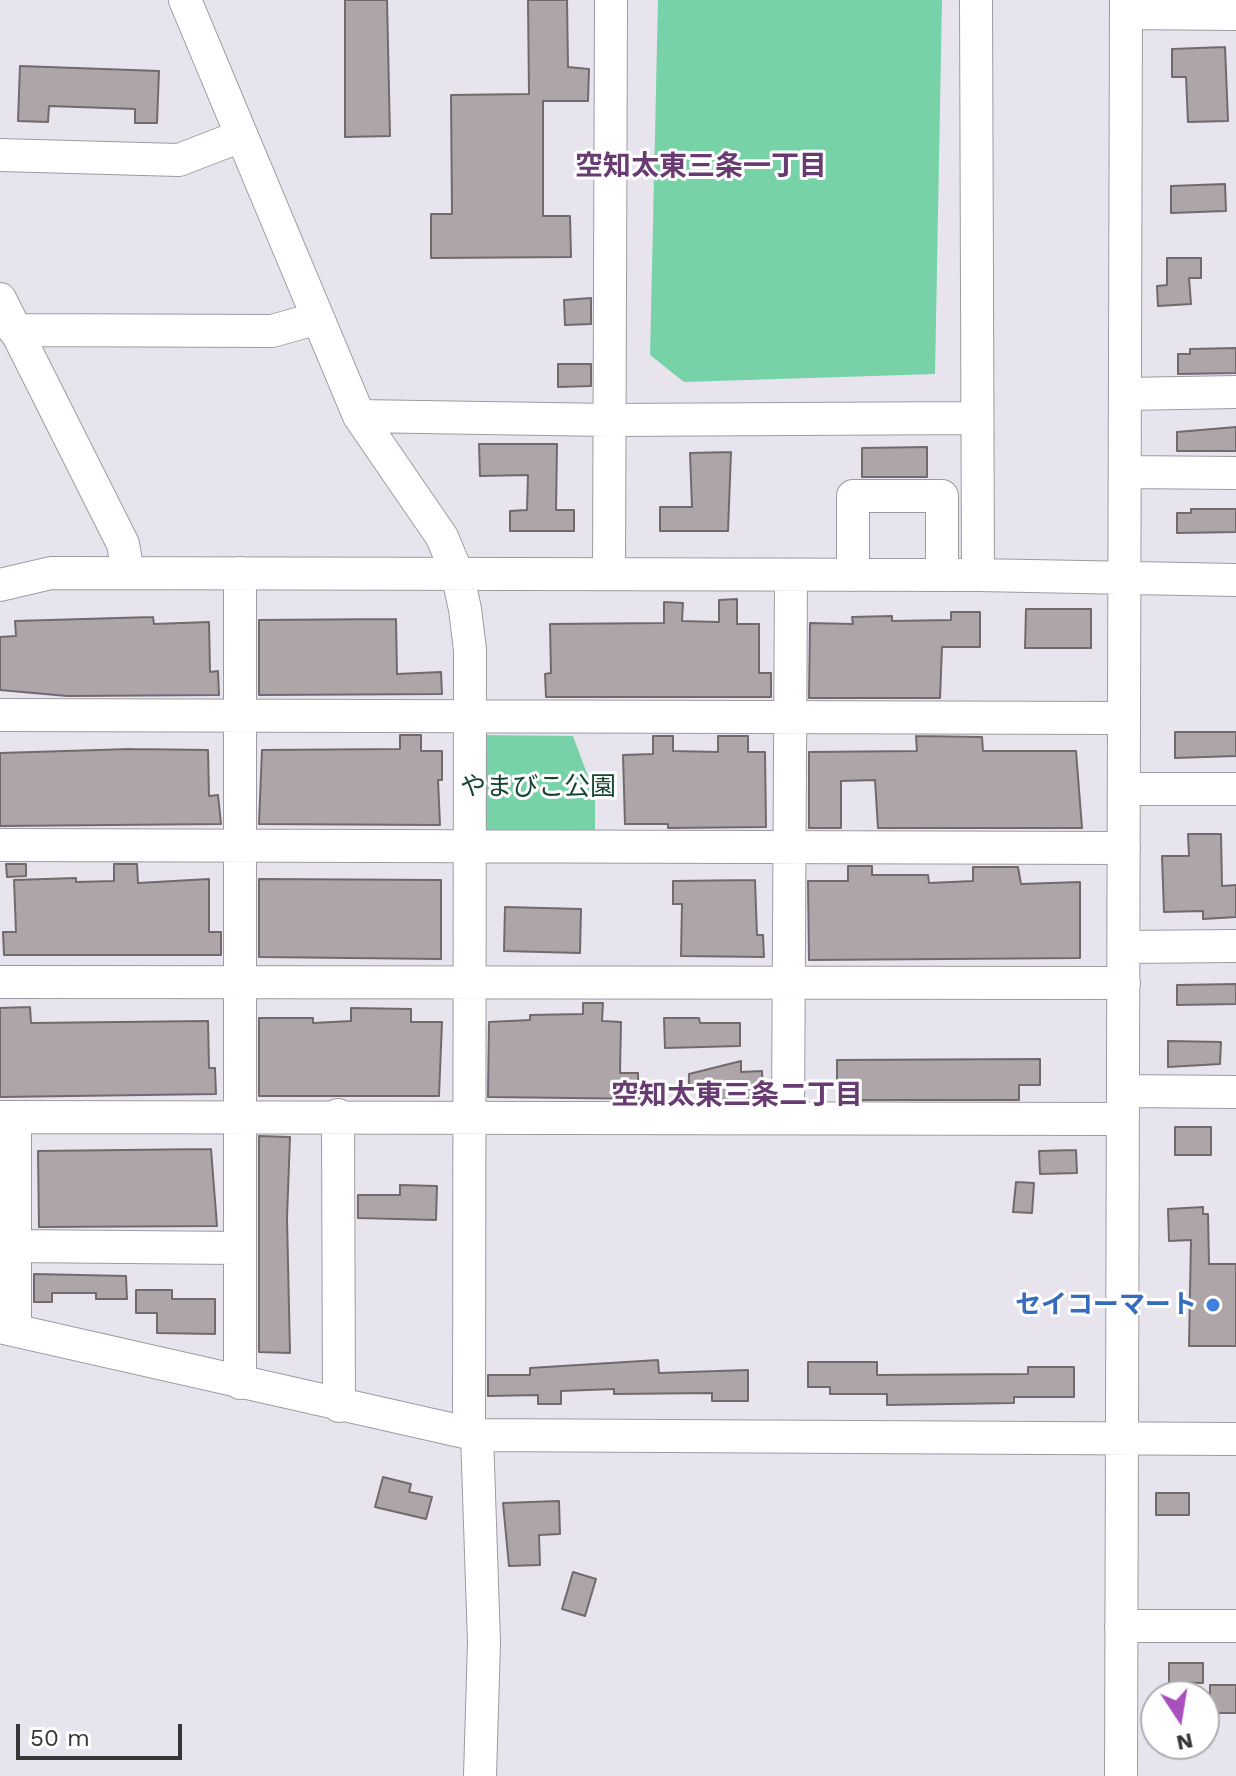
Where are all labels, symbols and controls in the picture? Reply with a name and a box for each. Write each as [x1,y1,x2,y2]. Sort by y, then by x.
district label: 空知太東三条一丁目 [575,150,827,184]
park label: やまびこ公園 [460,771,616,803]
district label: 空知太東三条二丁目 [611,1079,863,1113]
place label: セイコーマート [1015,1289,1197,1321]
marker: セイコーマート [1204,1296,1222,1314]
north arrow [1140,1680,1220,1760]
scale bar [20,1708,186,1758]
text: 50 m [30,1724,90,1752]
text: N [1174,1728,1195,1756]

